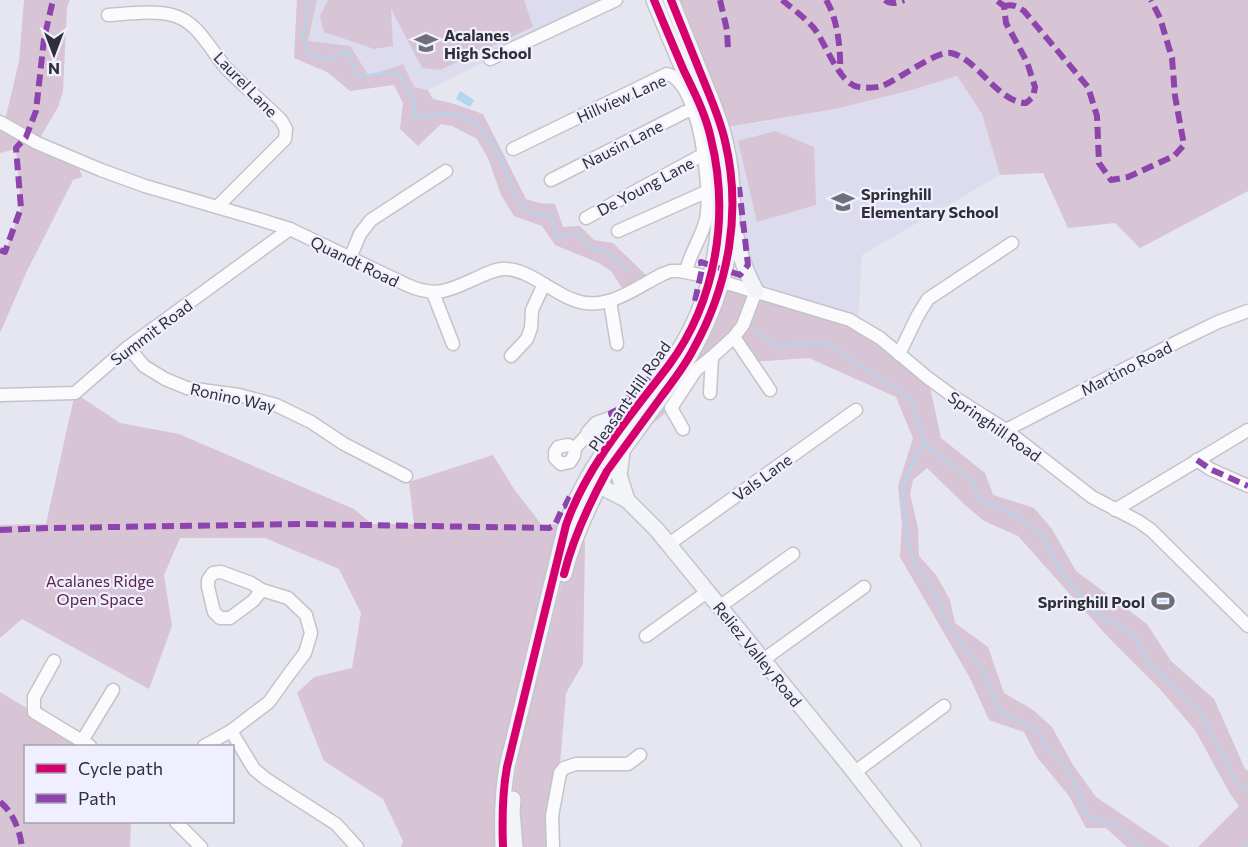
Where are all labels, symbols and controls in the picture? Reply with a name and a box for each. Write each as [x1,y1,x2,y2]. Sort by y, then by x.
north arrow [24,24,84,84]
place label: Acalanes High School [444,25,532,62]
school or university icon: Acalanes High School [413,30,439,56]
street label: Laurel Lane [210,47,282,121]
text: N [48,60,60,79]
street label: Hillview Lane [573,70,669,126]
street label: Nausin Lane [578,116,666,172]
street label: De Young Lane [593,153,697,219]
place label: Springhill Elementary School [861,184,999,221]
school or university icon: Springhill Elementary School [830,189,856,215]
street label: Quandt Road [308,231,402,291]
street label: Summit Road [106,295,196,369]
street label: Pleasant Hill Road [584,337,674,455]
street label: Martino Road [1077,337,1175,399]
street label: Ronino Way [189,379,277,415]
street label: Springhill Road [945,387,1045,465]
street label: Vals Lane [729,449,795,505]
park label: Acalanes Ridge Open Space [46,571,154,608]
sports icon: Springhill Pool [1150,588,1176,614]
place label: Springhill Pool [1038,592,1145,611]
street label: Reliez Valley Road [710,598,806,710]
legend [24,745,234,823]
text: Cycle path [78,757,163,779]
text: Path [78,787,116,809]

